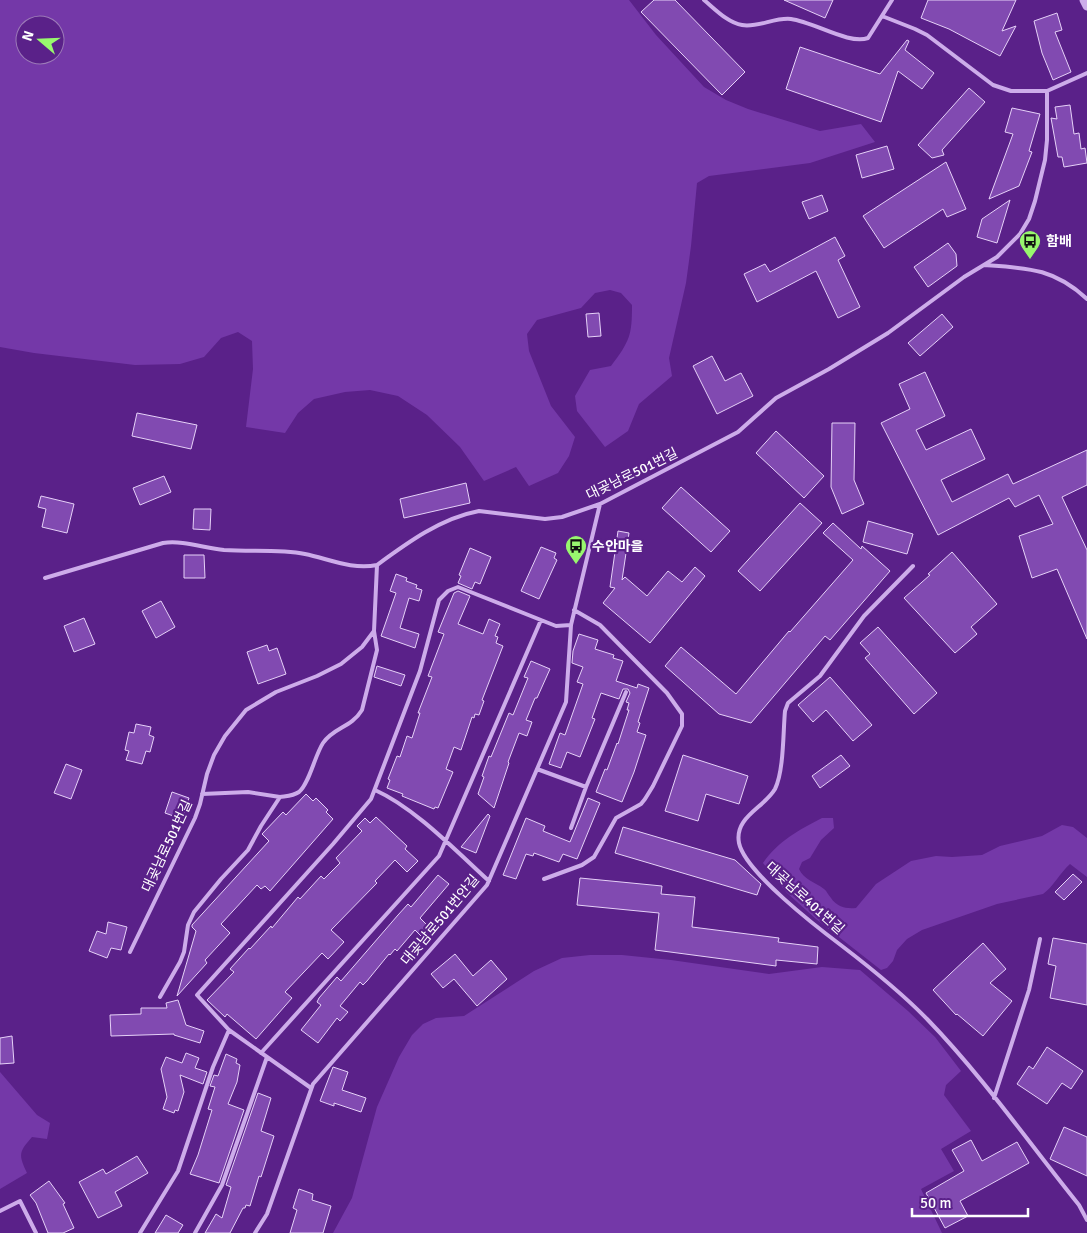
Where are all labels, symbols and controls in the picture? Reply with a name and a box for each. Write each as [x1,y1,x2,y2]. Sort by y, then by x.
north arrow [15,15,65,65]
text: N [19,29,38,43]
bus stop icon: 함배 [1018,229,1042,260]
place label: 함배 [1046,233,1072,250]
street label: 대곶남로501번길 [583,444,681,504]
bus stop icon: 수안마을 [564,534,588,565]
place label: 수안마을 [592,538,644,555]
street label: 대곶남로501번길 [138,797,196,895]
street label: 대곶남로401번길 [762,858,848,938]
street label: 대곶남로501번안길 [397,871,483,969]
scale bar [912,1186,1028,1218]
text: 50 m [920,1194,951,1212]

